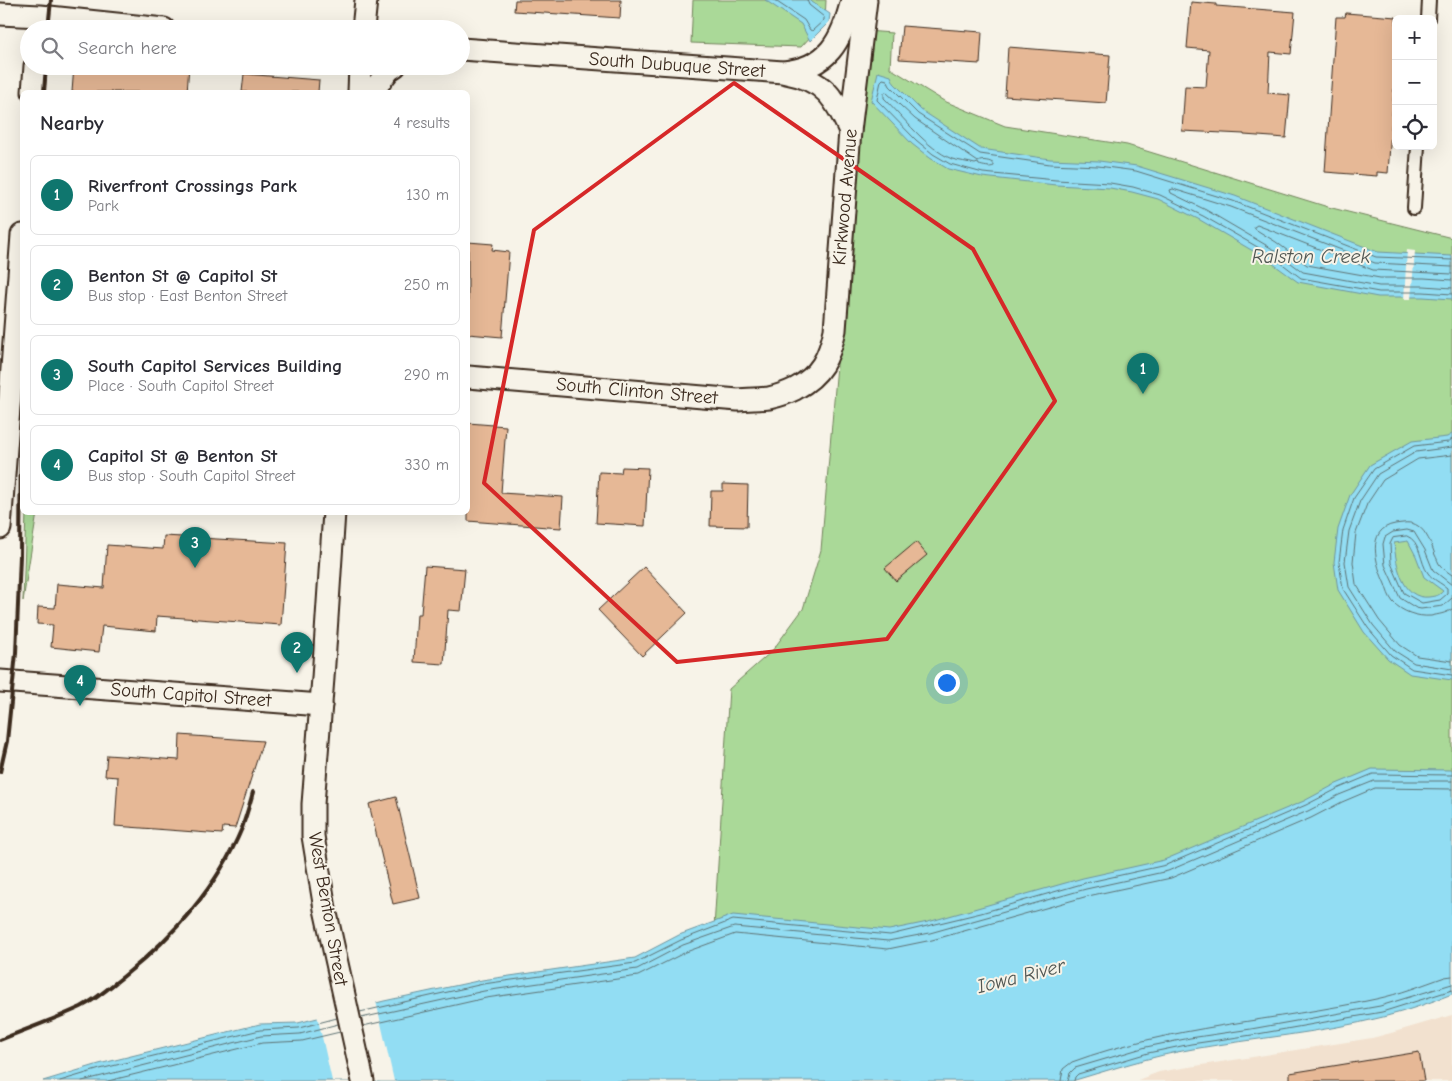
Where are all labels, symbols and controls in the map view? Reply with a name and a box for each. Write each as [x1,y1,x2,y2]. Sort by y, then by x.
map controls [1392,15,1437,150]
button: + [1392,15,1437,60]
search box [20,20,470,75]
icon: search [38,34,66,62]
text: Search here [78,37,177,59]
street label: South Dubuque Street [588,48,766,82]
button: − [1392,60,1437,105]
button: locate [1392,105,1437,150]
text: Nearby [40,111,104,135]
text: 4 results [393,114,450,132]
street label: Kirkwood Avenue [828,128,862,266]
text: Riverfront Crossings Park [88,175,297,197]
text: 1 [54,186,60,204]
text: 130 m [406,186,449,204]
text: Park [88,197,119,215]
water label: Ralston Creek [1252,245,1371,268]
text: Benton St @ Capitol St [88,265,277,287]
text: 2 [53,276,61,294]
text: 250 m [404,276,449,294]
text: Bus stop · East Benton Street [88,287,287,305]
pin: 1 [1127,353,1159,394]
text: South Capitol Services Building [88,355,342,377]
text: 3 [53,366,61,384]
text: 290 m [404,366,449,384]
street label: South Clinton Street [555,373,719,409]
text: Place · South Capitol Street [88,377,274,395]
text: Capitol St @ Benton St [88,445,277,467]
text: 4 [53,456,61,474]
text: 330 m [404,456,449,474]
text: Bus stop · South Capitol Street [88,467,295,485]
pin: 3 [179,527,211,568]
pin: 2 [281,632,313,673]
pin: 4 [64,665,96,706]
your location [934,670,960,696]
street label: South Capitol Street [110,678,273,712]
street label: West Benton Street [304,830,352,988]
water label: Iowa River [974,954,1068,998]

